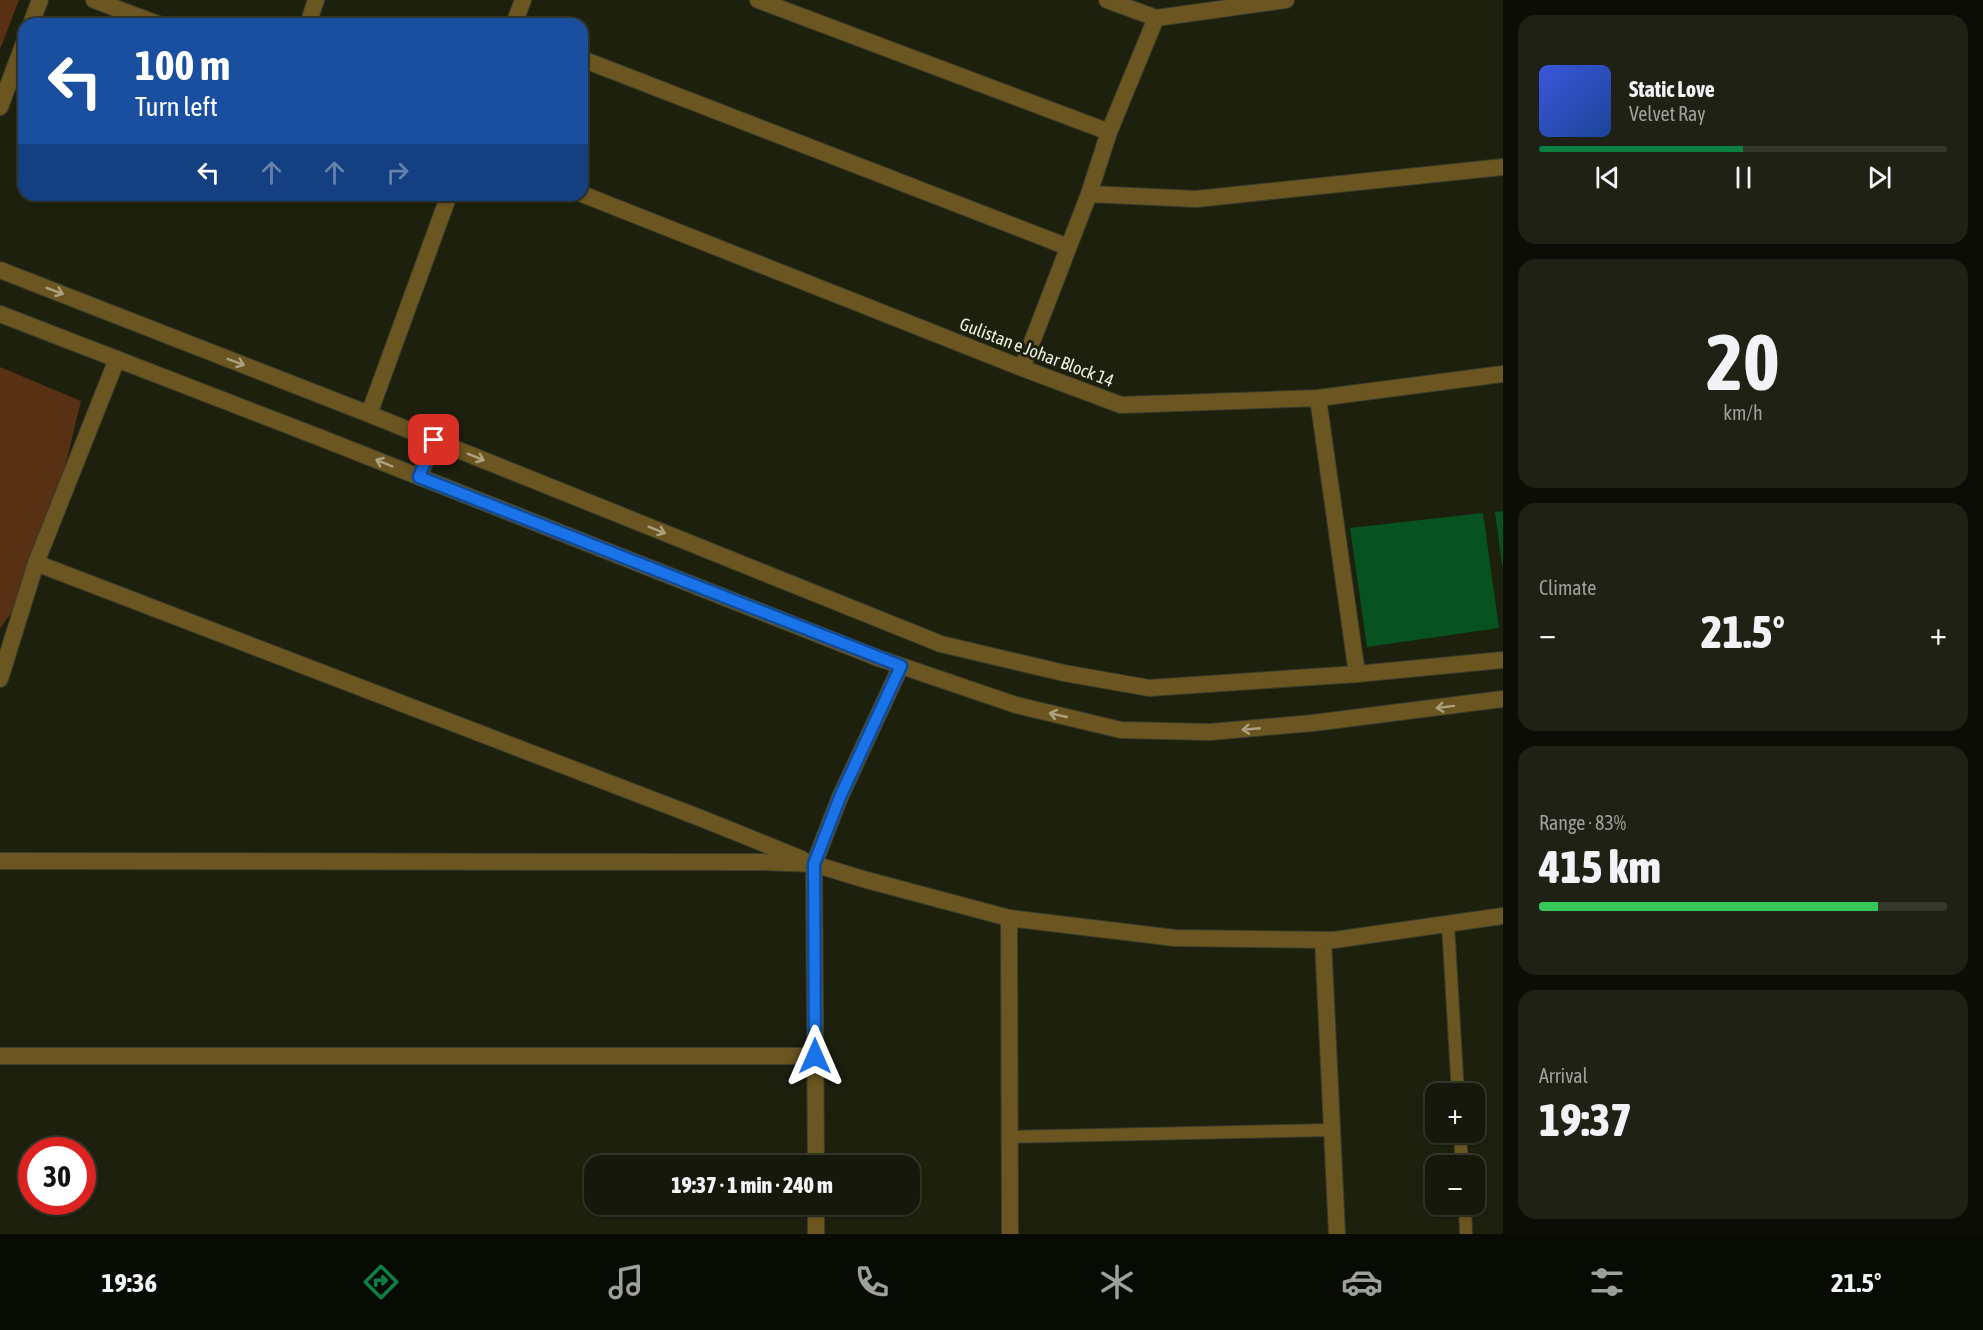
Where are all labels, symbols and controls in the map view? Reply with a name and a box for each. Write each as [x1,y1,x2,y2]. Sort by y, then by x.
text: 100 m [135,41,230,89]
icon: left [36,42,114,120]
text: Static Love [1629,76,1715,102]
text: Turn left [135,91,218,122]
text: Velvet Ray [1629,102,1706,125]
icon: left [192,156,225,189]
icon: ahead [255,156,288,189]
icon: ahead [318,156,351,189]
icon: right [381,156,414,189]
icon: previous [1591,161,1624,194]
icon: pause [1727,161,1760,194]
icon: next [1863,161,1896,194]
one-way arrow [45,286,63,297]
street label: Gulistan e Johar Block 14 [957,313,1117,391]
text: 20 [1706,317,1780,407]
one-way arrow [226,357,245,368]
text: km/h [1723,401,1763,424]
pin [408,414,459,465]
icon: arrive [417,423,450,456]
one-way arrow [466,452,485,463]
one-way arrow [375,457,394,468]
one-way arrow [647,525,666,536]
text: Climate [1539,576,1596,599]
text: 21.5° [1701,606,1785,658]
text: − [1539,614,1556,652]
text: + [1930,614,1947,652]
one-way arrow [1436,701,1455,712]
one-way arrow [1049,708,1068,720]
one-way arrow [1242,724,1262,735]
text: Range · 83% [1539,811,1626,834]
text: 415 km [1539,841,1661,893]
position arrow [783,1024,847,1088]
text: Arrival [1539,1064,1588,1087]
map controls [1425,1083,1485,1215]
button: + [1425,1083,1485,1143]
text: 19:37 [1539,1094,1632,1146]
speed limit sign: 30 [18,1137,96,1215]
button: − [1425,1155,1485,1215]
text: 19:37 · 1 min · 240 m [671,1172,833,1198]
icon: directions [360,1261,402,1303]
icon: music [605,1261,647,1303]
icon: phone [851,1261,893,1303]
icon: climate [1096,1261,1138,1303]
icon: car [1341,1261,1383,1303]
icon: filters [1586,1261,1628,1303]
text: 19:36 [102,1267,157,1298]
text: 21.5° [1831,1267,1881,1298]

